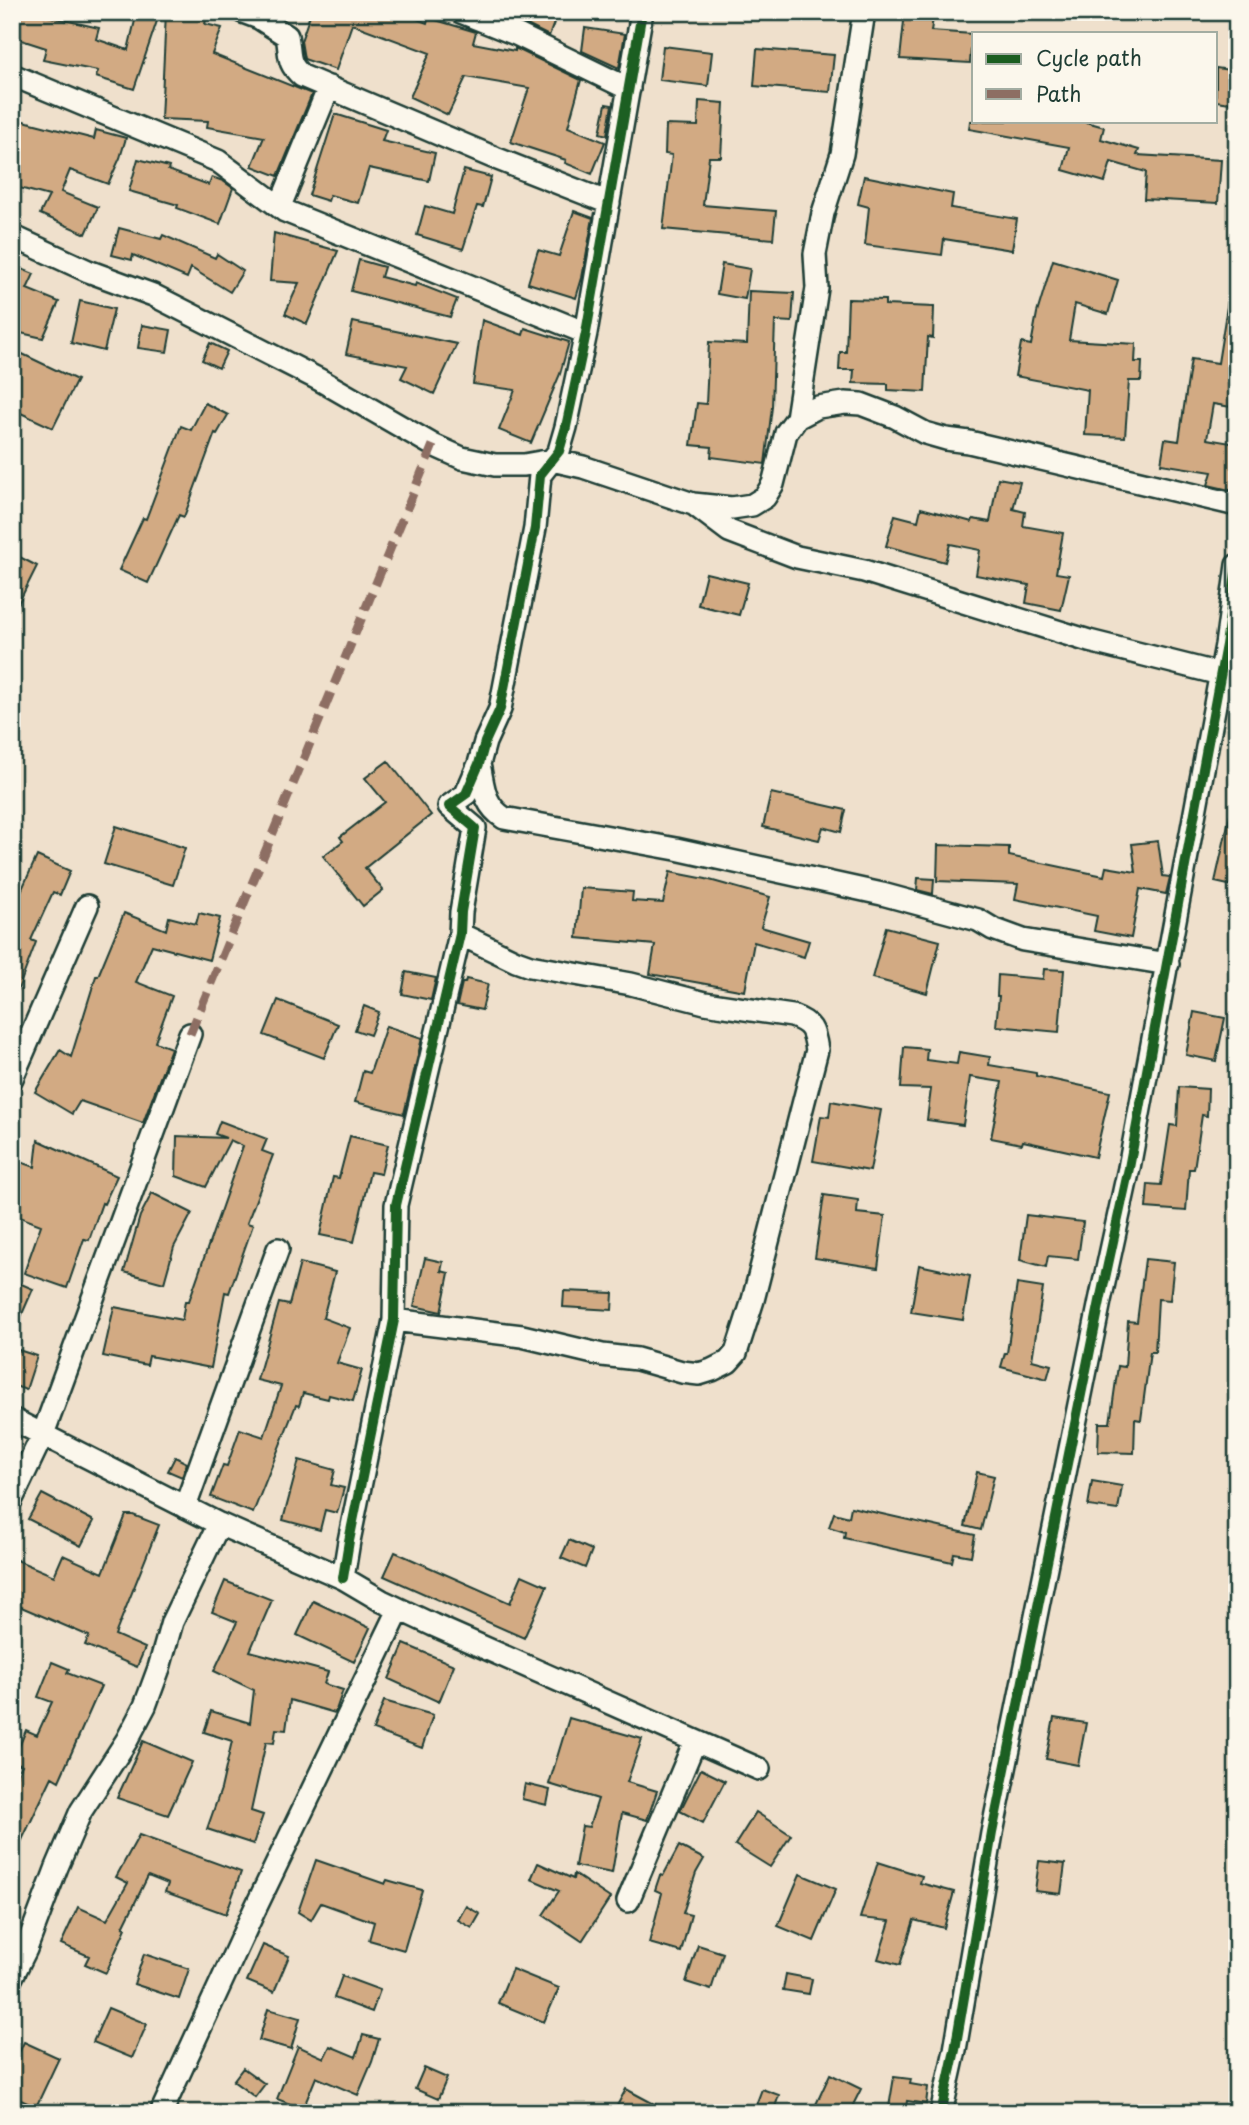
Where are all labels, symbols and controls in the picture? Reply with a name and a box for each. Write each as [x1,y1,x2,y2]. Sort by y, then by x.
legend [972,32,1218,122]
text: Cycle path [1036,41,1142,73]
text: Path [1036,77,1081,109]

